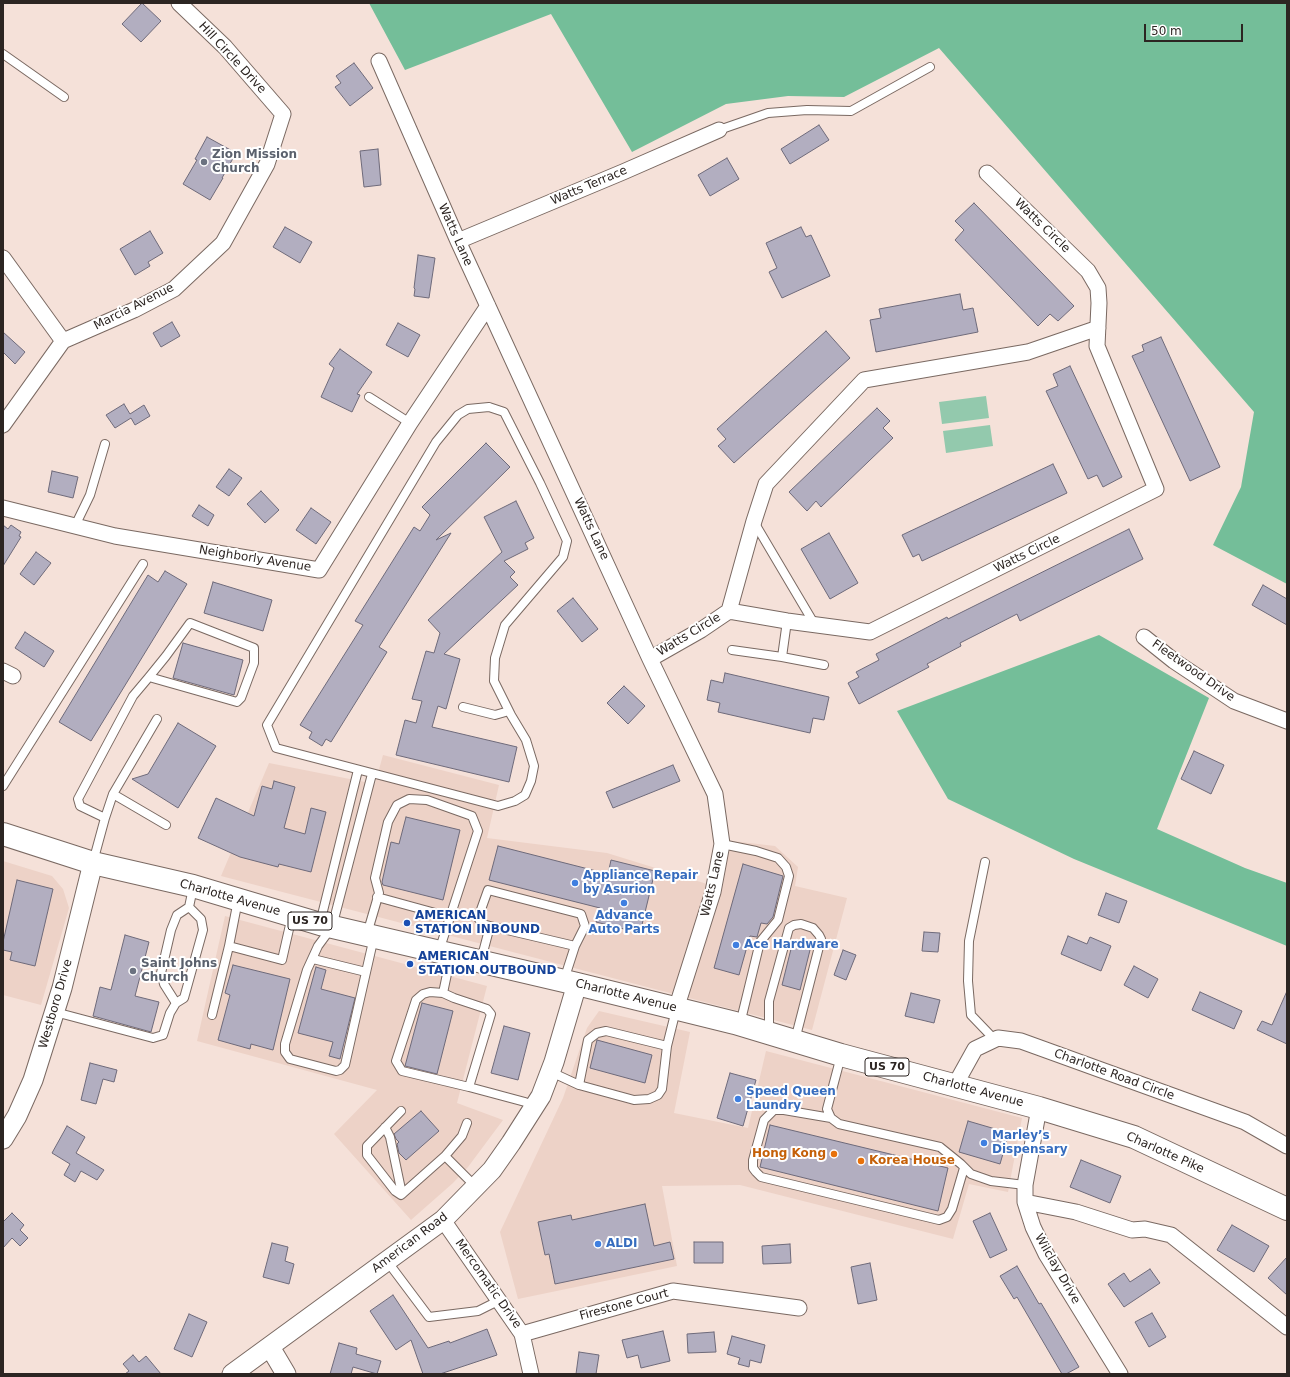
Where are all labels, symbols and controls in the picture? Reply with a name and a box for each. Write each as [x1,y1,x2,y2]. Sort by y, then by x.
scale bar [1146,16,1245,42]
street label: Hill Circle Drive [195,19,269,97]
text: 50 m [1151,24,1182,38]
place label: Zion Mission Church [212,148,297,176]
marker: Zion Mission Church [199,157,209,167]
street label: Watts Terrace [549,163,629,209]
street label: Watts Circle [1011,196,1073,256]
street label: Watts Lane [435,201,475,269]
street label: Marcia Avenue [92,281,176,333]
street label: Watts Lane [570,496,612,562]
street label: Watts Circle [992,532,1062,576]
street label: Neighborly Avenue [198,543,312,575]
street label: Watts Circle [655,610,723,660]
street label: Fleetwood Drive [1149,637,1237,705]
street label: Watts Lane [698,850,728,918]
place label: Appliance Repair by Asurion [583,869,698,897]
street label: Charlotte Avenue [178,877,282,919]
marker: Appliance Repair by Asurion [570,878,580,888]
marker: Advance Auto Parts [619,898,629,908]
place label: AMERICAN STATION INBOUND [415,909,540,937]
place label: Advance Auto Parts [588,909,660,937]
road number: US 70 [288,912,332,930]
marker: AMERICAN STATION INBOUND [402,918,412,928]
place label: Ace Hardware [744,938,839,952]
marker: Ace Hardware [731,940,741,950]
place label: AMERICAN STATION OUTBOUND [418,950,557,978]
place label: Saint Johns Church [141,957,217,985]
street label: Westboro Drive [36,958,76,1050]
marker: AMERICAN STATION OUTBOUND [405,959,415,969]
marker: Saint Johns Church [128,966,138,976]
street label: Charlotte Avenue [574,976,678,1016]
street label: Charlotte Road Circle [1052,1046,1176,1104]
road number: US 70 [865,1058,909,1076]
street label: Charlotte Avenue [921,1070,1025,1110]
place label: Speed Queen Laundry [746,1085,836,1113]
marker: Speed Queen Laundry [733,1094,743,1104]
place label: Marley’s Dispensary [992,1129,1067,1157]
street label: Charlotte Pike [1124,1129,1206,1177]
marker: Marley’s Dispensary [979,1138,989,1148]
place label: Hong Kong [752,1147,826,1161]
marker: Hong Kong [829,1149,839,1159]
place label: Korea House [869,1154,955,1168]
marker: Korea House [856,1156,866,1166]
street label: American Road [369,1210,451,1276]
street label: Wilclay Drive [1031,1231,1083,1307]
street label: Mercomatic Drive [452,1237,524,1331]
place label: ALDI [606,1237,637,1251]
marker: ALDI [593,1239,603,1249]
street label: Firestone Court [578,1286,670,1324]

